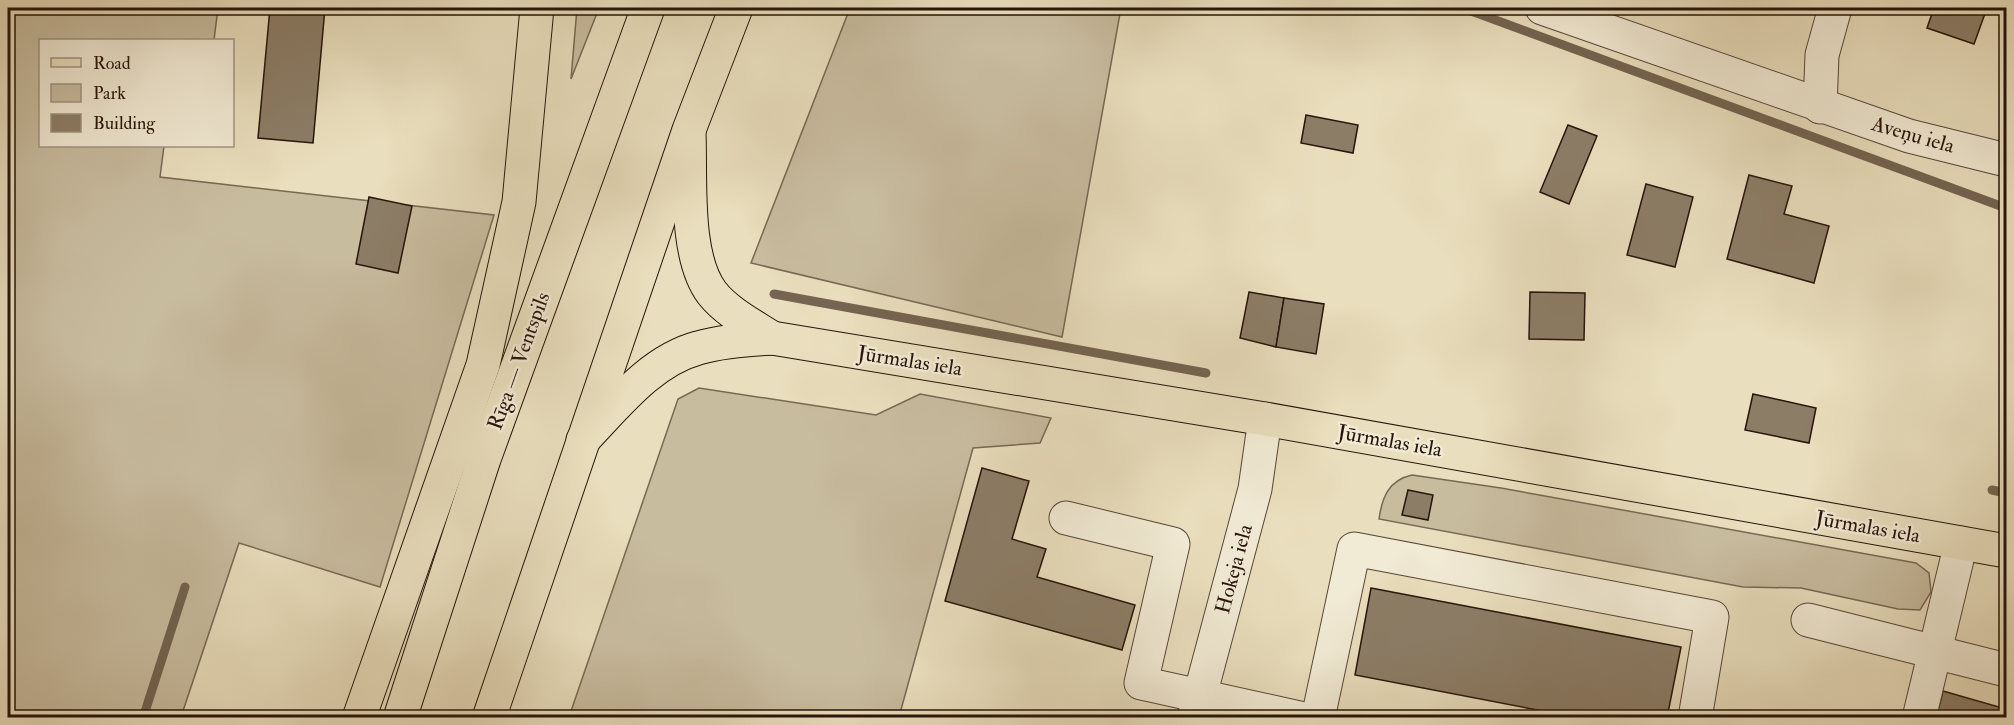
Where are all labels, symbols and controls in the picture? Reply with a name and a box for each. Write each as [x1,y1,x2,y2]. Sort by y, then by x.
legend [39,39,234,147]
text: Road [93,52,131,75]
text: Park [93,82,126,105]
street label: Aveņu iela [1868,110,1958,160]
text: Building [93,112,156,135]
street label: Rīga — Ventspils [482,288,556,434]
street label: Jūrmalas iela [855,339,965,383]
street label: Jūrmalas iela [1335,418,1445,464]
street label: Jūrmalas iela [1813,504,1923,550]
street label: Hokeja iela [1209,521,1259,617]

